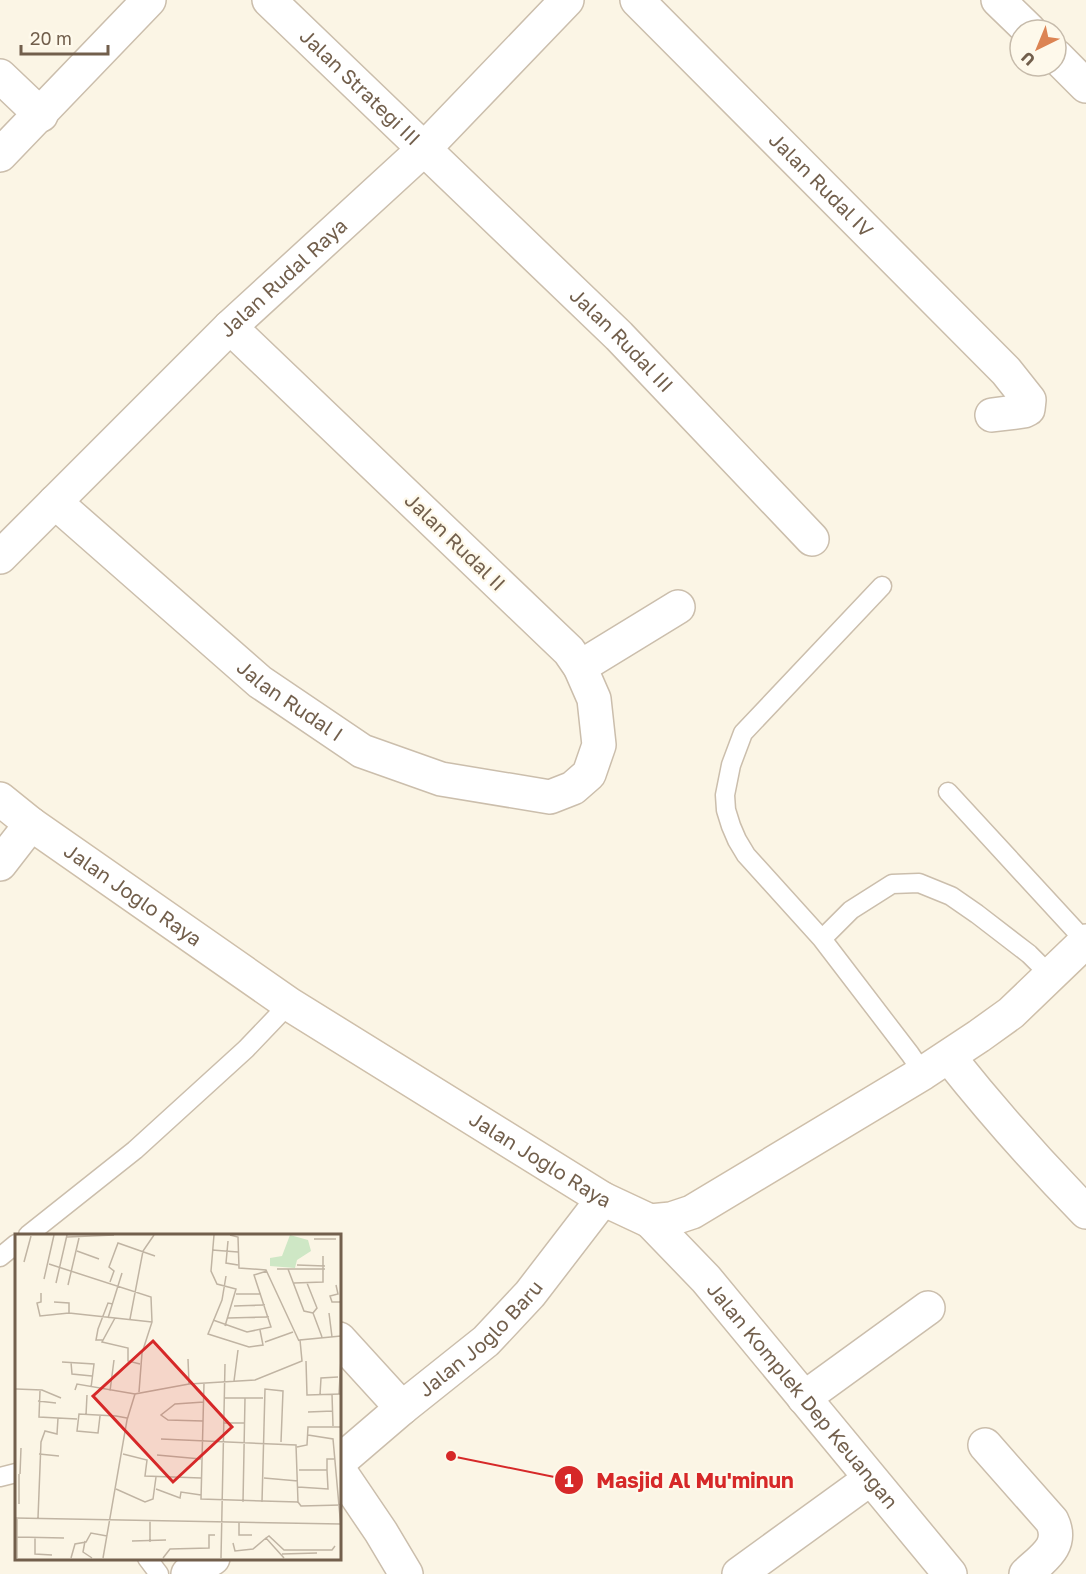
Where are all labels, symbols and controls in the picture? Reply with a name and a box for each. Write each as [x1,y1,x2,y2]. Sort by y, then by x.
scale bar [21,18,108,56]
north arrow [1008,18,1068,78]
street label: Jalan Strategi III [295,23,426,150]
text: 20 m [30,27,72,49]
text: U [1017,48,1039,70]
street label: Jalan Rudal IV [765,127,879,242]
street label: Jalan Rudal Raya [214,213,351,341]
street label: Jalan Rudal III [566,283,679,397]
street label: Jalan Rudal II [401,487,511,595]
street label: Jalan Rudal I [233,655,348,746]
street label: Jalan Joglo Raya [60,838,207,951]
street label: Jalan Joglo Raya [465,1106,615,1212]
inset map [15,1234,340,1559]
street label: Jalan Joglo Baru [413,1275,547,1401]
street label: Jalan Komplek Dep Keuangan [703,1277,904,1513]
callout: Masjid Al Mu'minun [554,1461,805,1500]
text: Masjid Al Mu'minun [596,1467,794,1493]
text: 1 [564,1469,574,1491]

